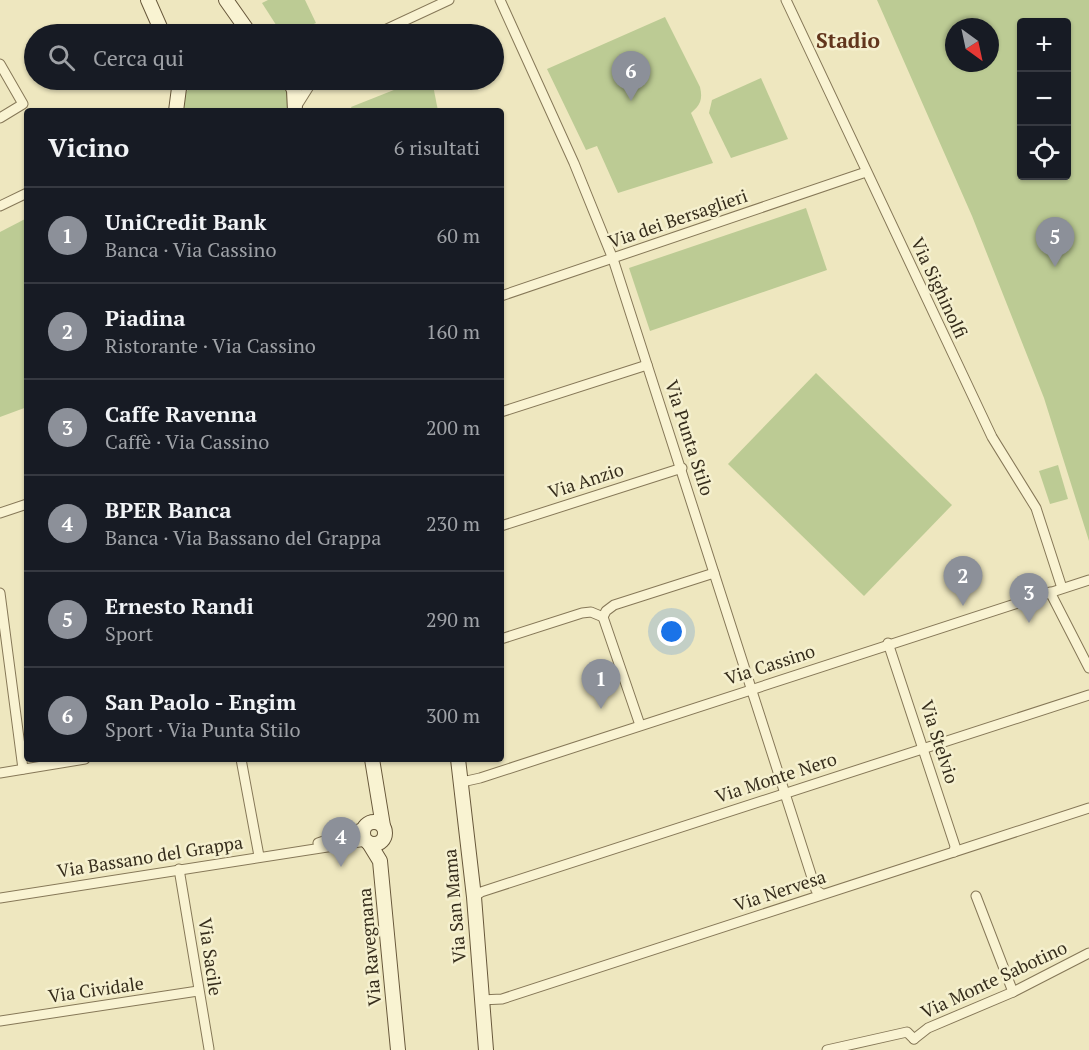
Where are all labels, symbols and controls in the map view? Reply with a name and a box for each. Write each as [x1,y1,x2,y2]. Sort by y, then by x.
north arrow [945,18,999,72]
map controls [1017,18,1071,180]
button: + [1017,18,1071,72]
search box [24,24,504,90]
district label: Stadio [816,26,880,54]
icon: search [45,41,78,74]
text: Cerca qui [93,43,184,72]
pin: 6 [612,51,650,101]
button: − [1017,72,1071,126]
button: locate [1017,126,1071,180]
text: Vicino [48,130,129,164]
text: 6 risultati [394,134,480,161]
street label: Via dei Bersaglieri [605,183,750,253]
text: UniCredit Bank [105,207,267,236]
pin: 5 [1036,218,1074,267]
text: 1 [62,222,73,249]
text: 60 m [437,222,480,249]
street label: Via Sighinolfi [906,233,974,342]
text: Banca · Via Cassino [105,236,277,263]
text: Piadina [105,303,186,332]
text: 2 [62,318,73,345]
text: 160 m [426,318,480,345]
text: Ristorante · Via Cassino [105,332,316,359]
street label: Via Punta Stilo [660,377,720,499]
text: Caffe Ravenna [105,399,257,428]
text: 3 [62,414,73,441]
text: 200 m [426,414,480,441]
text: Caffè · Via Cassino [105,428,269,455]
street label: Via Anzio [545,457,627,504]
text: BPER Banca [105,495,232,524]
text: 4 [62,510,73,537]
text: 230 m [426,510,480,537]
text: Banca · Via Bassano del Grappa [105,524,381,551]
pin: 2 [944,556,982,606]
pin: 3 [1010,574,1048,623]
text: Ernesto Randi [105,591,254,620]
text: 5 [62,606,73,633]
text: 290 m [426,606,480,633]
your location [657,617,686,646]
text: Sport [105,620,153,647]
street label: Via Cassino [722,638,818,690]
pin: 1 [582,660,620,709]
text: San Paolo - Engim [105,687,296,716]
street label: Via Stelvio [915,697,965,787]
text: 6 [62,702,73,729]
text: 300 m [426,702,480,729]
text: Sport · Via Punta Stilo [105,716,301,743]
street label: Via Monte Nero [712,746,840,808]
pin: 4 [322,818,360,867]
street label: Via Bassano del Grappa [55,829,244,883]
street label: Via San Mama [437,848,471,964]
street label: Via Nervesa [731,864,829,916]
street label: Via Ravegnana [352,887,386,1007]
street label: Via Sacile [194,916,228,997]
street label: Via Monte Sabotino [917,935,1071,1023]
street label: Via Cividale [47,970,145,1008]

